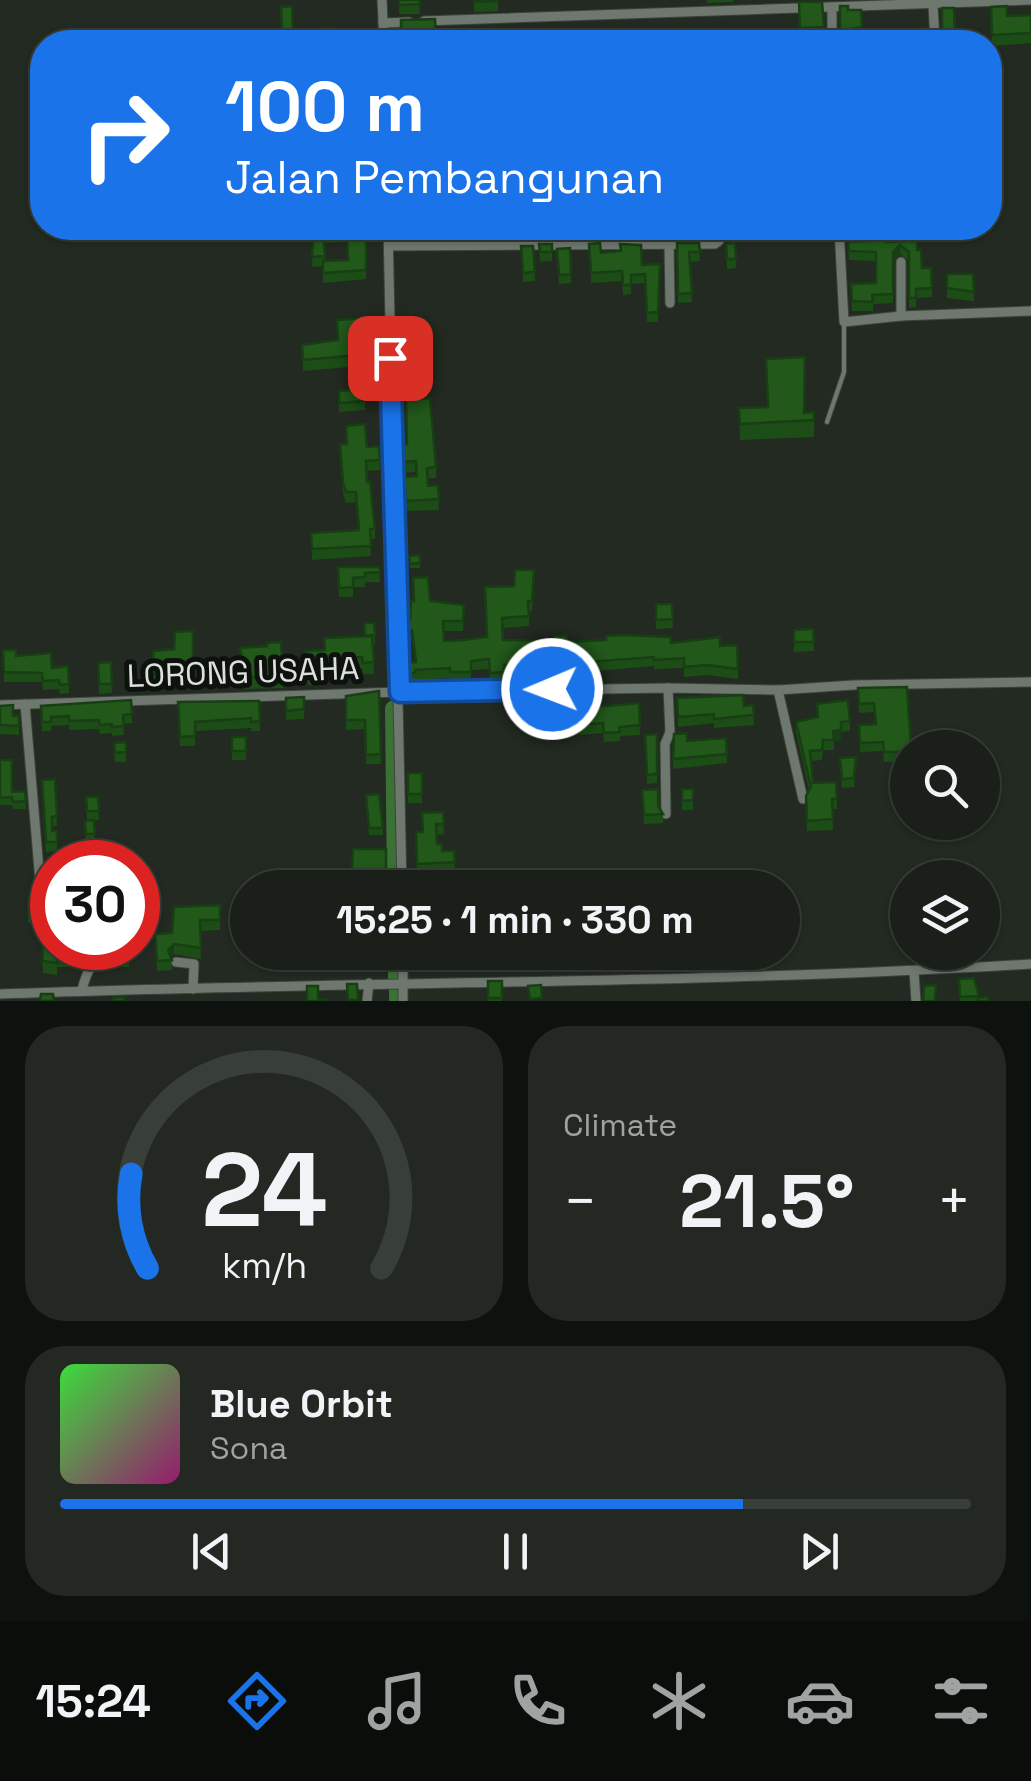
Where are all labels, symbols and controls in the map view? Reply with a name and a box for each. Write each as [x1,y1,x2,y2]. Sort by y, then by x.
text: 100 m [225,62,425,151]
icon: right [60,70,190,200]
text: Jalan Pembangunan [225,149,664,206]
pin [348,316,433,401]
icon: arrive [363,331,418,386]
position arrow [500,637,604,741]
street label: LORONG USAHA [126,648,360,696]
map controls [890,730,1000,970]
button: search [890,730,1000,840]
speed limit sign: 30 [30,840,160,970]
button: layers [890,860,1000,970]
text: 15:25 · 1 min · 330 m [336,896,694,944]
text: Climate [563,1105,677,1145]
text: 24 [201,1124,327,1256]
text: 21.5° [679,1153,855,1249]
text: − [563,1166,597,1236]
text: + [937,1166,971,1236]
text: km/h [221,1243,307,1288]
text: Blue Orbit [210,1380,393,1428]
text: Sona [210,1428,287,1468]
icon: previous [184,1524,239,1579]
icon: pause [488,1524,543,1579]
icon: next [792,1524,847,1579]
icon: directions [222,1666,292,1736]
icon: music [362,1666,432,1736]
icon: phone [503,1666,573,1736]
icon: climate [644,1666,714,1736]
icon: car [785,1666,855,1736]
icon: filters [926,1666,996,1736]
text: 15:24 [35,1673,151,1730]

